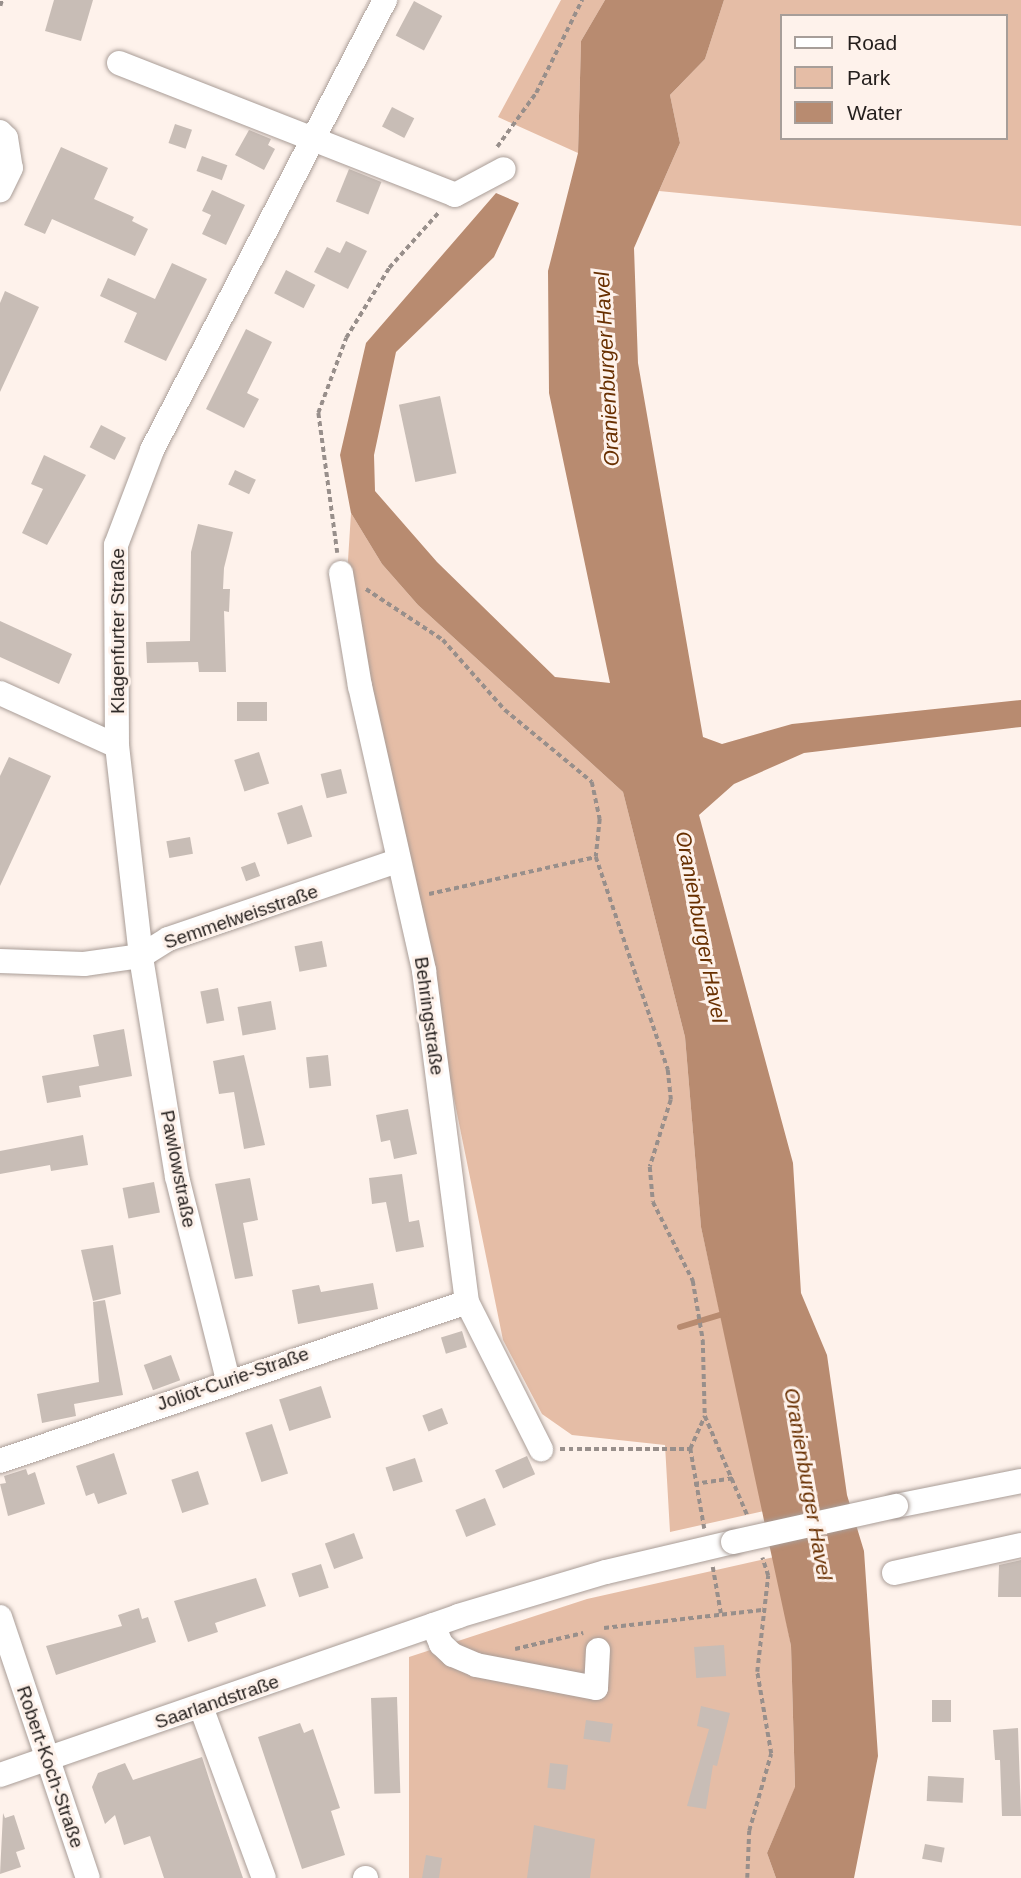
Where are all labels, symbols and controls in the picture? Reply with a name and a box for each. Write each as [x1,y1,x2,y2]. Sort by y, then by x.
legend [780,14,1007,140]
text: Road [847,31,897,54]
text: Park [847,66,890,89]
text: Water [847,101,902,124]
water label: Oranienburger Havel [589,271,625,467]
street label: Klagenfurter Straße [107,548,129,714]
water label: Oranienburger Havel [670,829,732,1025]
street label: Semmelweisstraße [161,880,321,954]
street label: Behringstraße [409,955,449,1077]
street label: Pawlowstraße [155,1108,201,1230]
street label: Joliot-Curie-Straße [154,1342,312,1416]
water label: Oranienburger Havel [779,1386,837,1582]
street label: Saarlandstraße [152,1670,282,1734]
street label: Robert-Koch-Straße [12,1683,88,1851]

